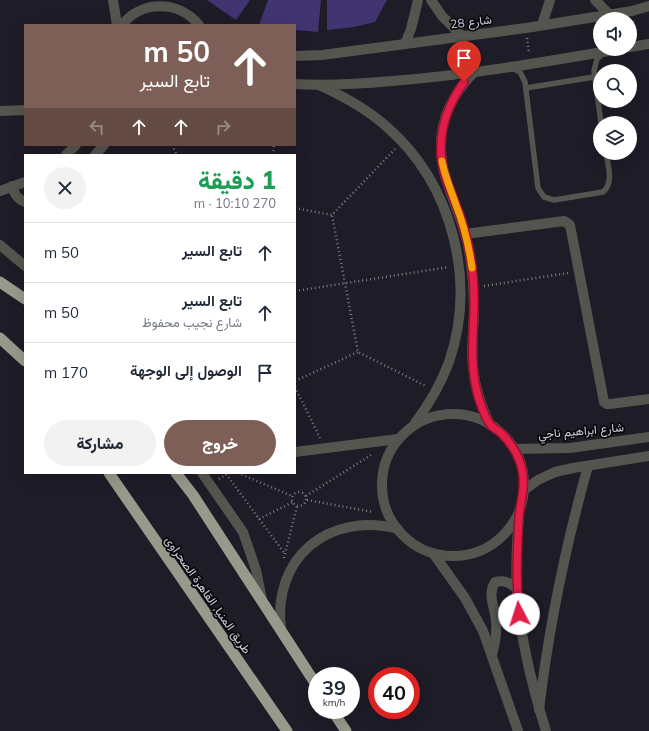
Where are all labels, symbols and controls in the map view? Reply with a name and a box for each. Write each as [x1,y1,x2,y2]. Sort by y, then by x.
street label: شارع 28 [449,12,493,33]
map controls [593,12,637,160]
button: sound [593,12,637,56]
text: 50 m [144,34,210,69]
icon: ahead [224,40,276,92]
pin [447,41,481,82]
icon: arrive [453,47,475,69]
button: search [593,64,637,108]
text: تابع السير [140,69,210,92]
icon: left [86,116,108,138]
icon: ahead [128,116,150,138]
icon: ahead [170,116,192,138]
icon: right [212,116,234,138]
button: layers [593,116,637,160]
text: 1 دقيقة [198,165,276,195]
button: close [44,167,86,209]
text: 270 m · 10:10 [194,195,276,211]
text: تابع السير [182,241,242,260]
icon: ahead [254,242,276,264]
text: 50 m [44,243,79,262]
text: تابع السير [182,291,242,310]
icon: ahead [254,302,276,324]
text: 50 m [44,303,79,322]
text: شارع نجيب محفوظ [142,314,242,330]
text: الوصول إلى الوجهة [130,361,242,380]
icon: arrive [254,362,276,384]
text: 170 m [44,363,88,382]
street label: شارع ابراهيم ناجي [537,419,625,445]
button: مشاركة [44,420,156,466]
button: خروج [164,420,276,466]
street label: طريق المنيا, القاهرة الصحراوى [161,533,255,657]
position arrow [498,593,540,635]
speed limit sign: 40 [368,667,420,719]
text: 39 [322,675,346,700]
text: km/h [323,696,345,709]

